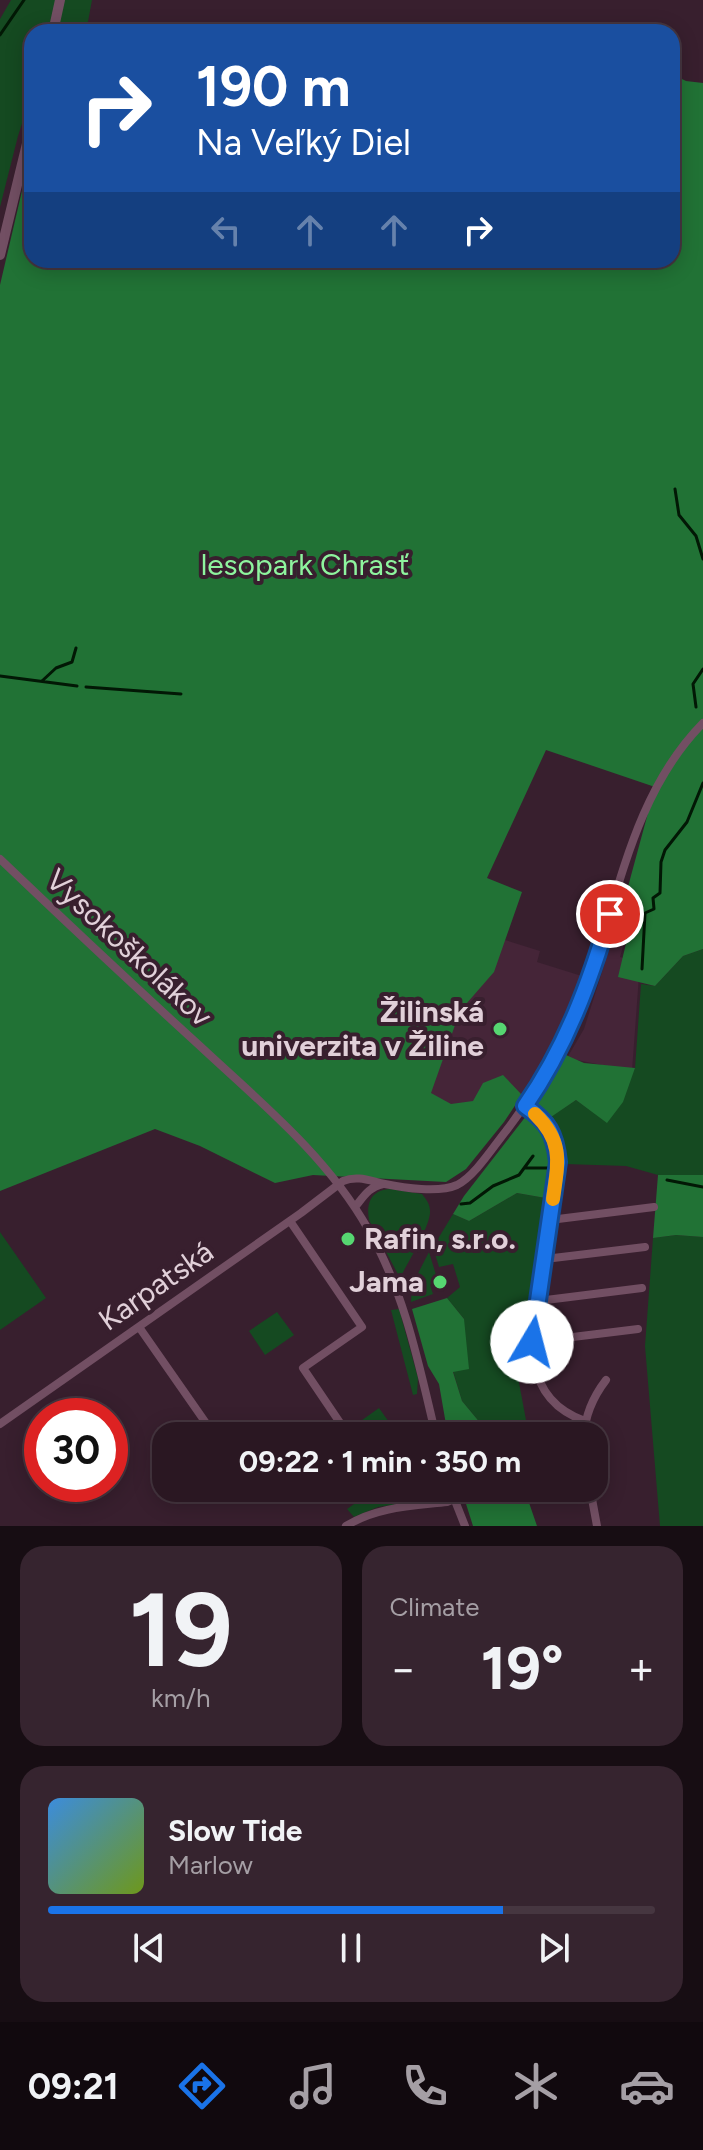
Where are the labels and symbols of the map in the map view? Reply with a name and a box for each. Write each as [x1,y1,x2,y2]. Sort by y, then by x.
park label: lesopark Chrasť [201,546,409,583]
street label: Vysokoškolákov [38,861,221,1034]
pin [576,880,644,948]
place label: Žilinská univerzita v Žiline [241,993,484,1064]
marker: Žilinská univerzita v Žiline [491,1020,509,1038]
place label: Rafin, s.r.o. [364,1220,516,1257]
marker: Rafin, s.r.o. [339,1230,357,1248]
street label: Karpatská [91,1233,220,1338]
place label: Jama [349,1263,424,1300]
marker: Jama [431,1273,449,1291]
position arrow [490,1300,574,1384]
speed limit sign: 30 [24,1398,128,1502]

